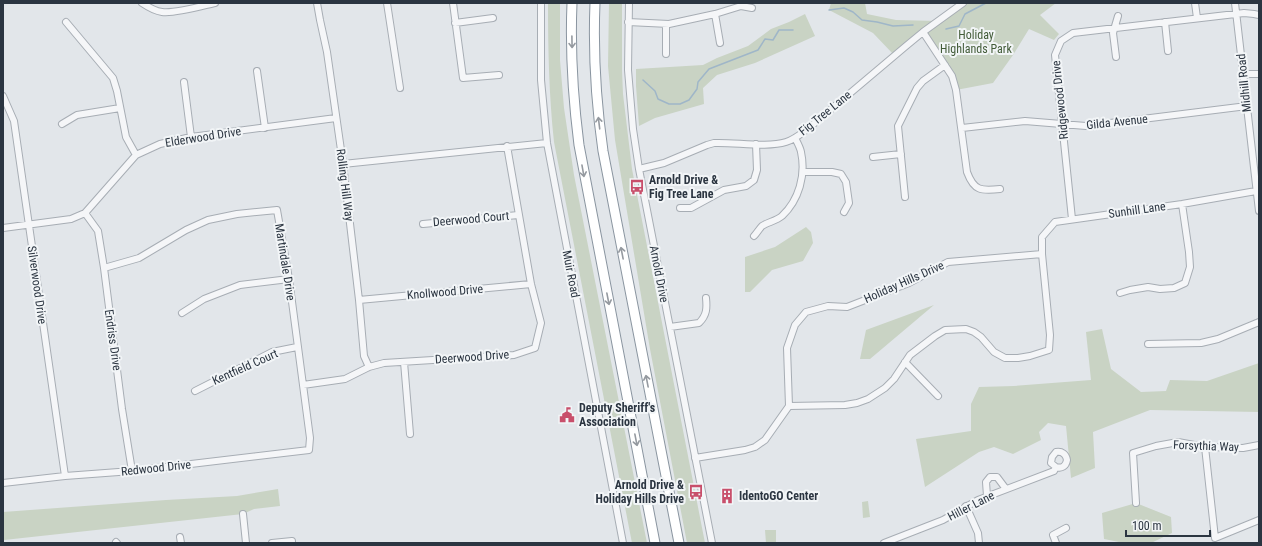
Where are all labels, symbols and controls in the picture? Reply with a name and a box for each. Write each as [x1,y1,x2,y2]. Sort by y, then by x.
park label: Holiday Highlands Park [940,28,1012,56]
one-way arrow [568,35,576,48]
street label: Midhill Road [1234,53,1254,113]
street label: Ridgewood Drive [1049,60,1071,140]
street label: Fig Tree Lane [796,87,854,138]
street label: Gilda Avenue [1086,112,1149,132]
one-way arrow [596,117,603,130]
street label: Elderwood Drive [164,124,242,150]
street label: Rolling Hill Way [334,148,356,222]
one-way arrow [580,164,588,177]
place label: Arnold Drive & Fig Tree Lane [649,173,718,201]
bus stop icon: Arnold Drive & Fig Tree Lane [628,178,646,196]
street label: Sunhill Lane [1108,199,1167,221]
street label: Deerwood Court [432,209,510,229]
street label: Martindale Drive [272,223,298,302]
street label: Arnold Drive [647,244,671,304]
street label: Silverwood Drive [25,245,49,325]
one-way arrow [618,247,626,260]
street label: Muir Road [560,249,582,299]
street label: Holiday Hills Drive [862,258,947,306]
street label: Knollwood Drive [406,282,484,302]
one-way arrow [604,292,612,305]
street label: Endriss Drive [102,308,124,372]
street label: Kentfield Court [210,346,280,388]
street label: Deerwood Drive [434,347,510,367]
one-way arrow [643,375,651,388]
place label: Deputy Sheriff's Association [579,401,656,429]
public building icon: Deputy Sheriff's Association [558,406,576,424]
one-way arrow [632,433,640,446]
street label: Forsythia Way [1173,438,1239,454]
street label: Redwood Drive [120,457,192,479]
place label: Arnold Drive & Holiday Hills Drive [596,478,684,506]
bus stop icon: Arnold Drive & Holiday Hills Drive [687,483,705,501]
building icon: IdentoGO Center [718,487,736,505]
street label: Hiller Lane [945,488,997,524]
place label: IdentoGO Center [739,489,818,503]
scale bar [1126,512,1210,538]
text: 100 m [1132,519,1162,533]

